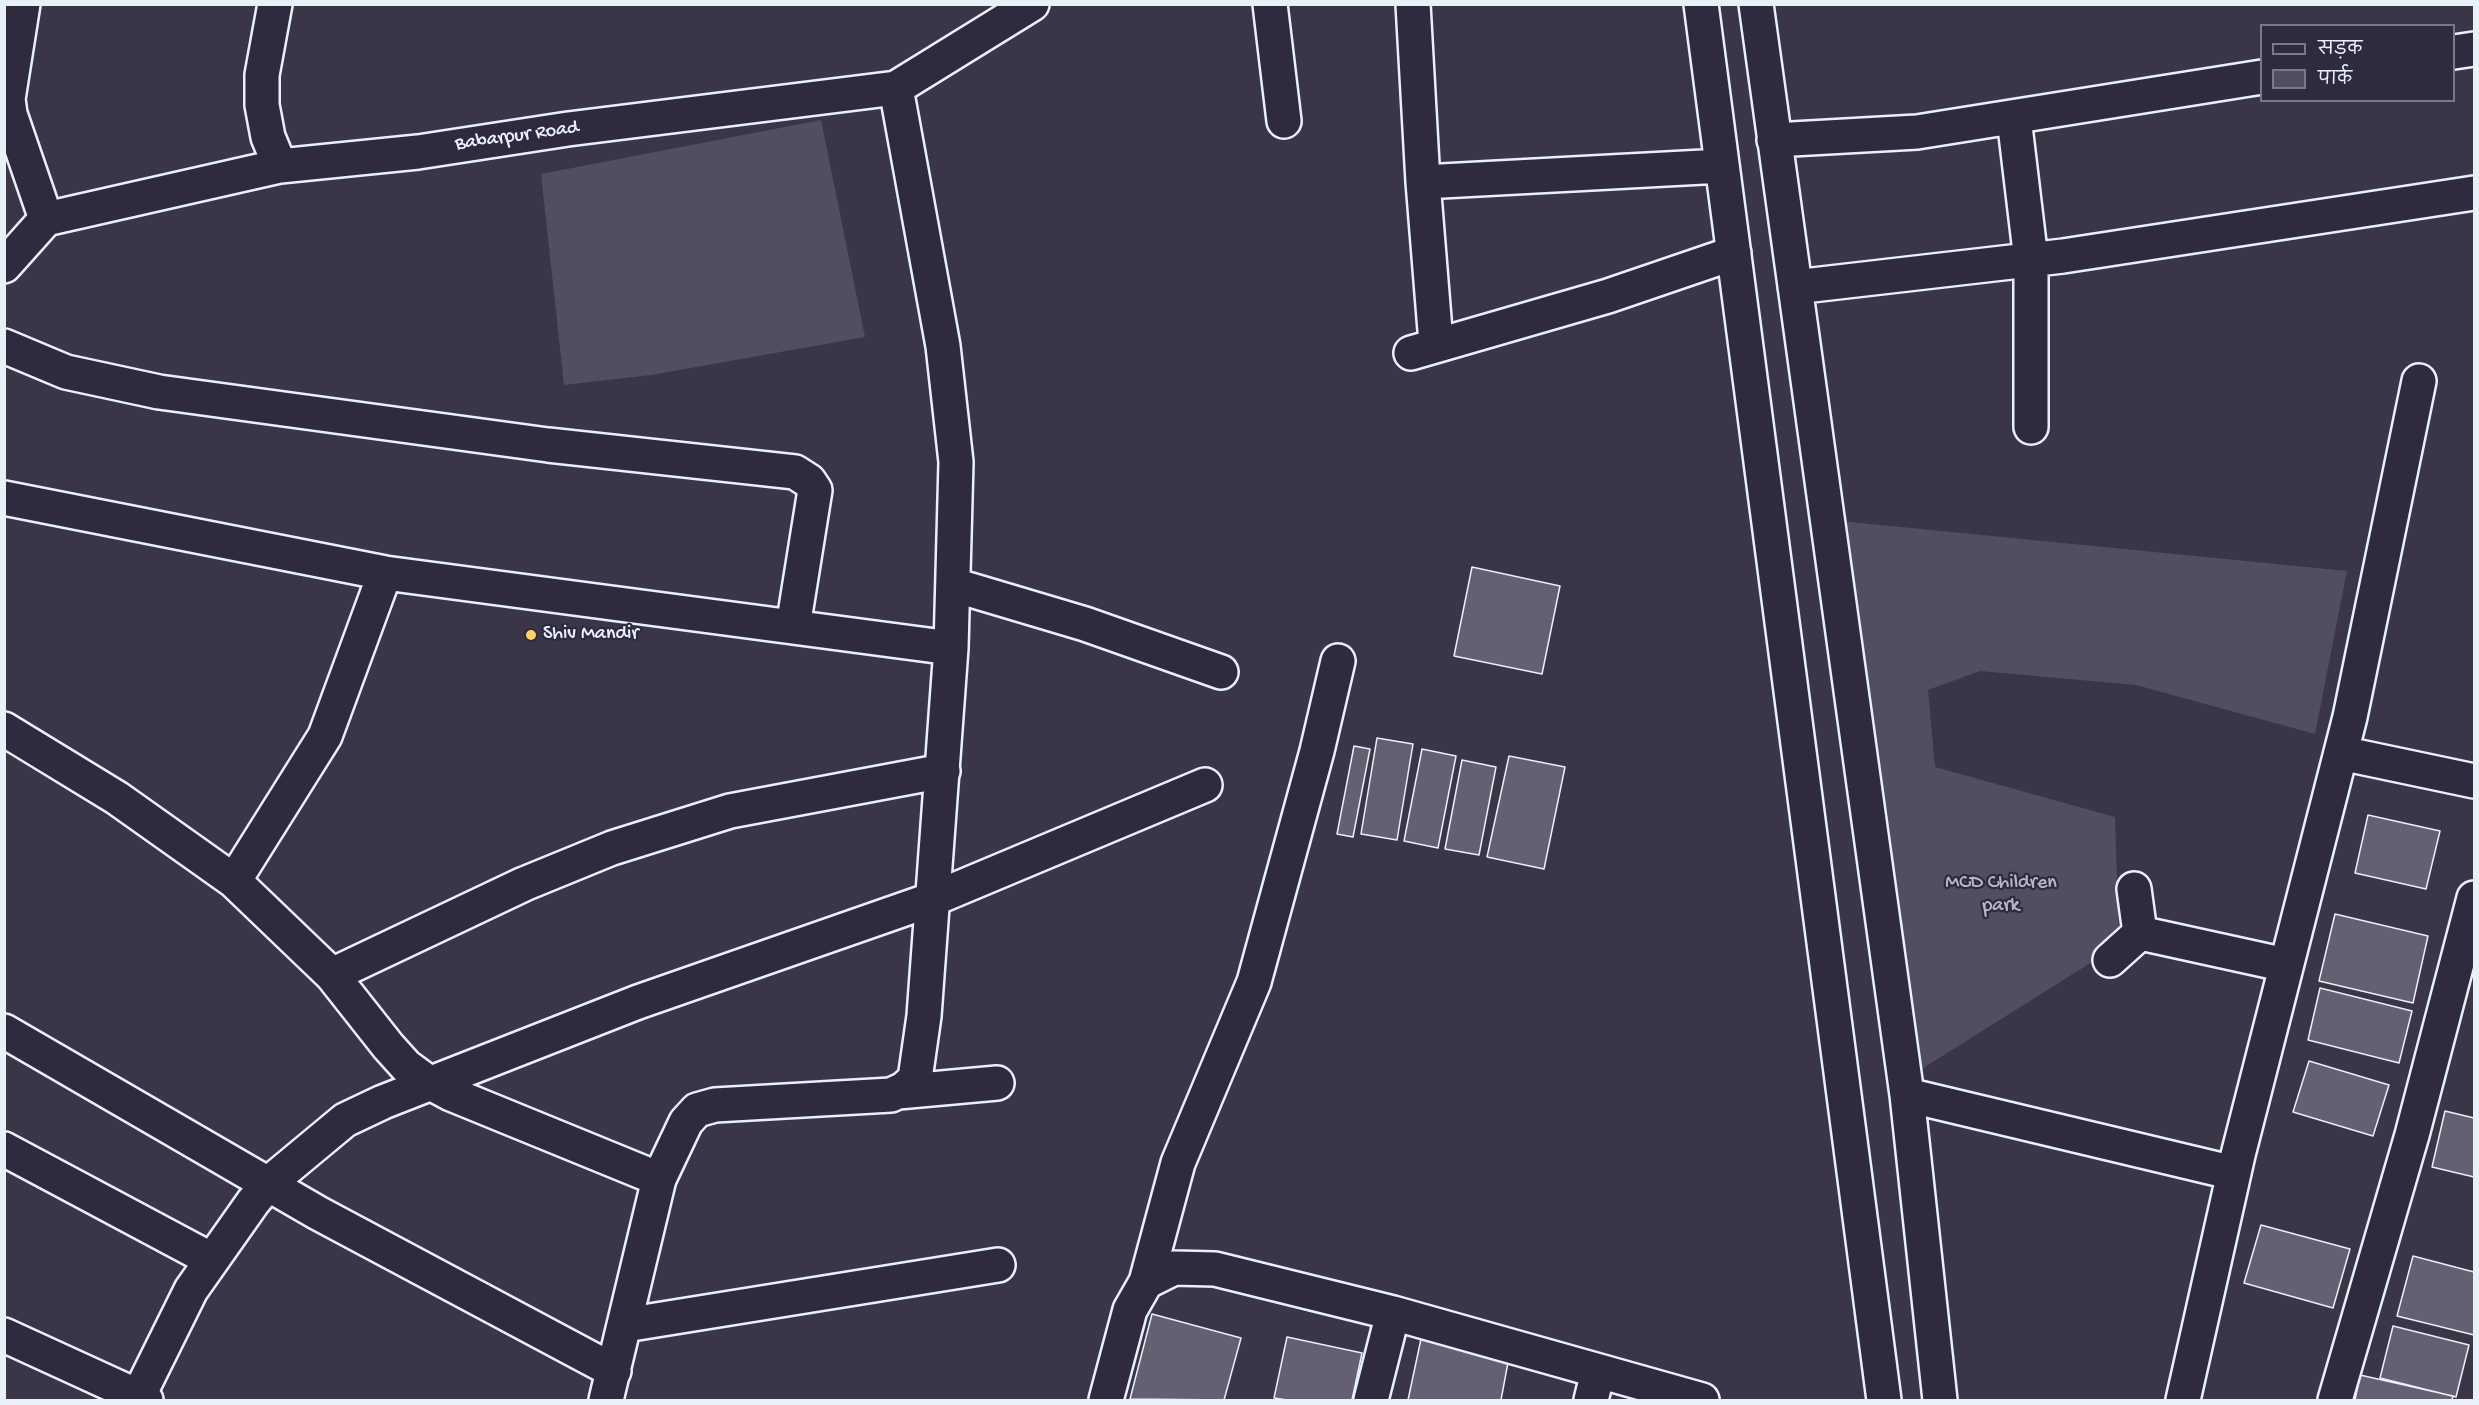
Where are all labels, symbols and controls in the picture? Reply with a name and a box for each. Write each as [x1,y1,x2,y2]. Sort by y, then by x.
legend [2260,24,2455,102]
text: सड़क [2318,40,2362,61]
text: पार्क [2318,70,2352,91]
street label: Babarpur Road [454,116,580,158]
place label: Shiv Mandir [543,623,639,647]
marker: Shiv Mandir [524,628,538,642]
park label: MCD Children park [1945,872,2057,919]

